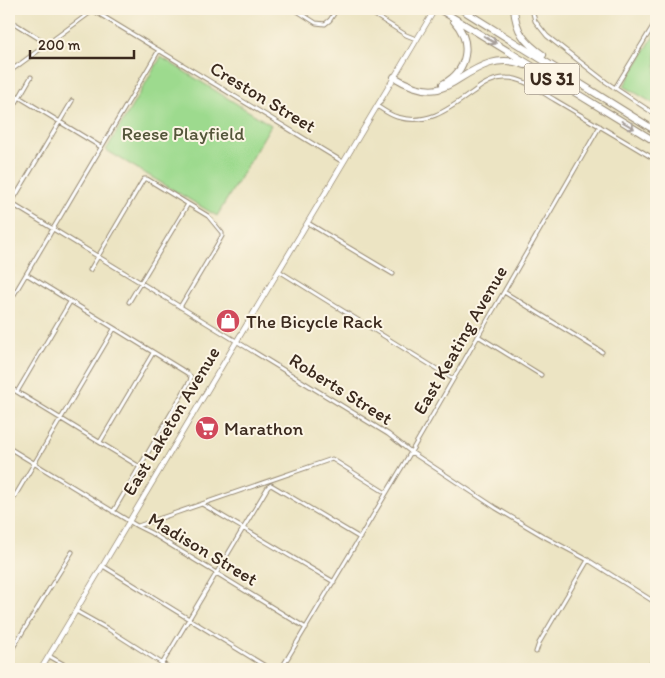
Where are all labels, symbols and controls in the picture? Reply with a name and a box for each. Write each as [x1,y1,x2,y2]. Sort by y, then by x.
scale bar [30,28,134,60]
one-way arrow [482,35,496,45]
text: 200 m [38,36,81,54]
street label: Creston Street [206,56,320,138]
road number: US 31 [524,64,580,95]
one-way arrow [621,121,635,131]
park label: Reese Playfield [121,122,245,145]
street label: East Keating Avenue [408,261,512,419]
shop icon: The Bicycle Rack [215,308,241,334]
place label: The Bicycle Rack [246,310,383,333]
street label: East Laketon Avenue [117,342,225,500]
street label: Roberts Street [285,348,397,430]
supermarket icon: Marathon [194,415,220,441]
place label: Marathon [224,417,304,440]
street label: Madison Street [144,507,262,591]

